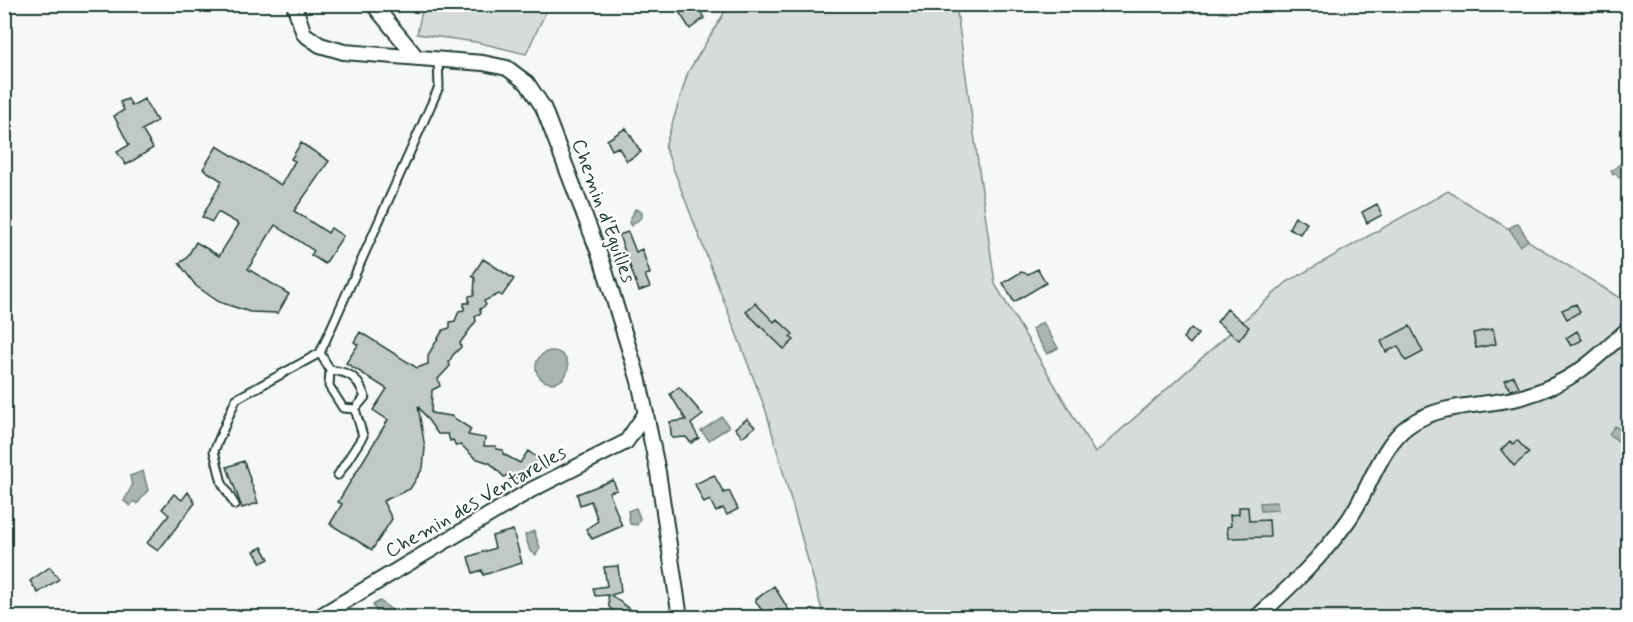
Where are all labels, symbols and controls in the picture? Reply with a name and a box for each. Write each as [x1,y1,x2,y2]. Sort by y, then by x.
street label: Chemin d'Eguilles [564,135,642,287]
street label: Chemin des Ventarelles [380,439,572,565]

